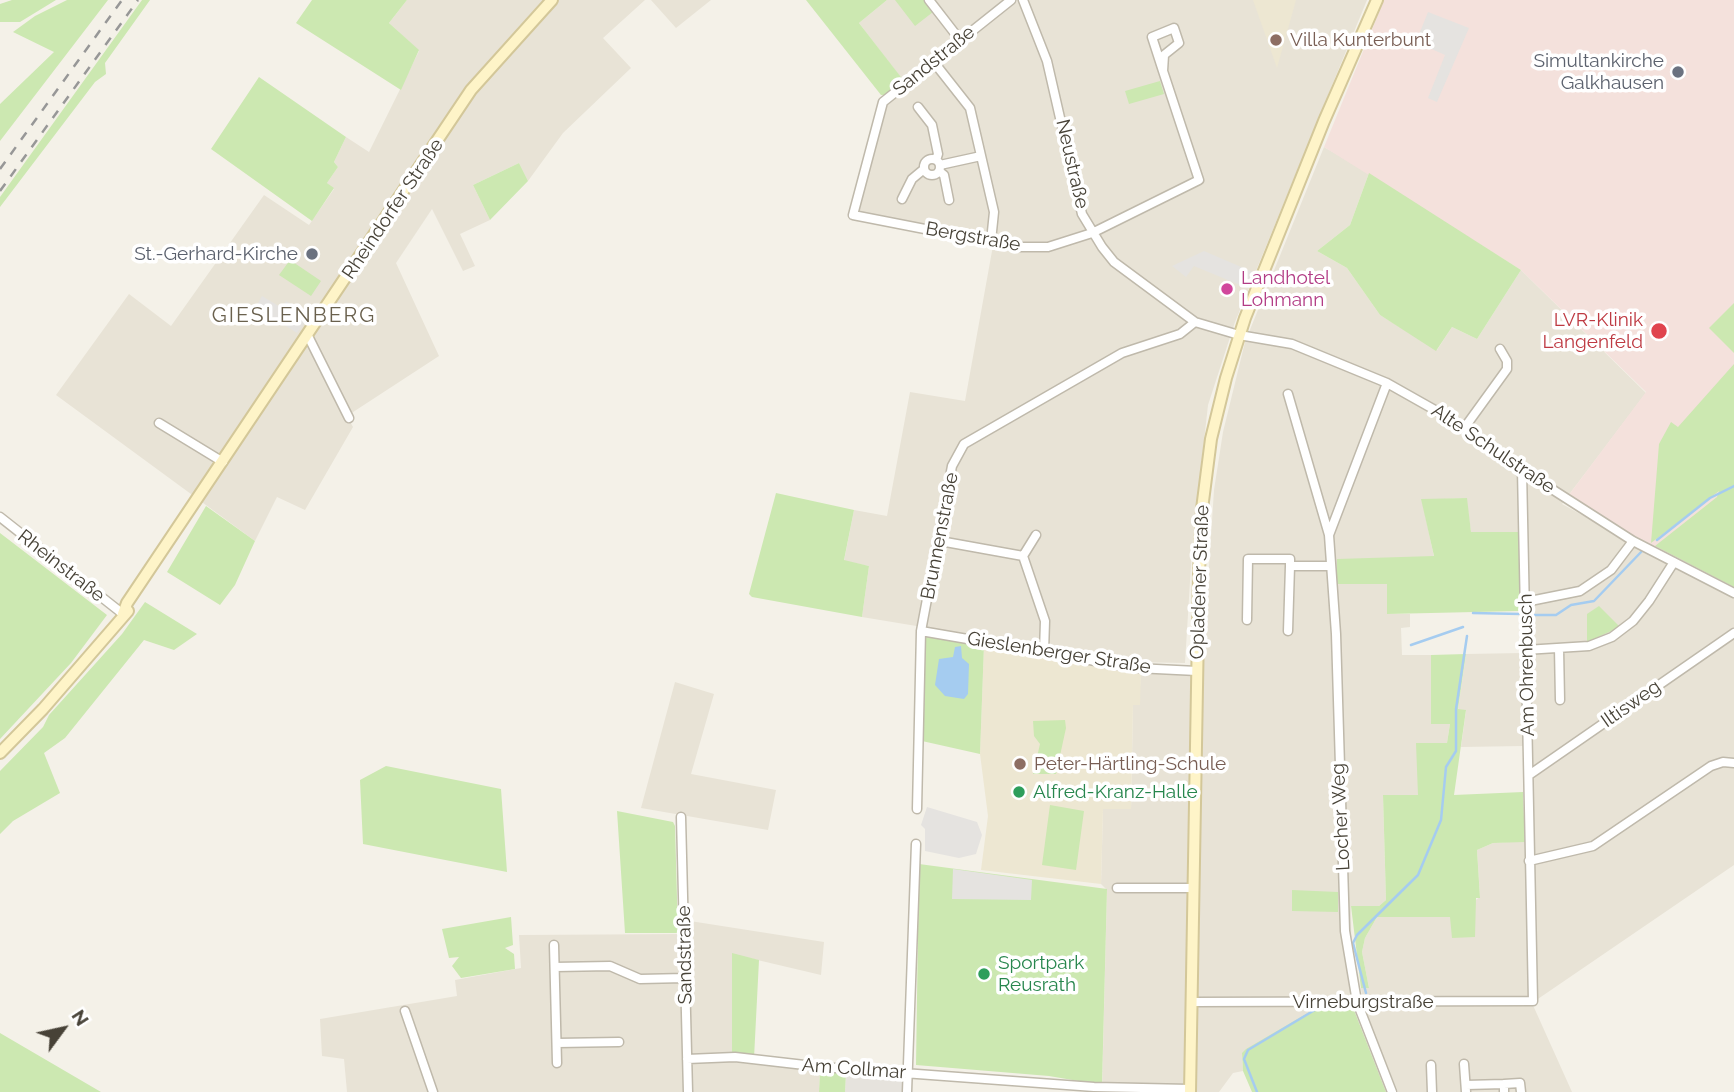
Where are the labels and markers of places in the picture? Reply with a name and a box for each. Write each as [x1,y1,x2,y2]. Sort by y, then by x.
place label: Villa Kunterbunt [1290,29,1431,51]
marker: Villa Kunterbunt [1268,32,1284,48]
place label: Simultankirche Galkhausen [1533,50,1664,94]
marker: Simultankirche Galkhausen [1670,64,1686,80]
place label: St.-Gerhard-Kirche [134,243,298,265]
marker: St.-Gerhard-Kirche [304,246,320,262]
place label: Landhotel Lohmann [1241,267,1330,311]
marker: Landhotel Lohmann [1219,281,1235,297]
place label: LVR-Klinik Langenfeld [1543,309,1643,353]
marker: LVR-Klinik Langenfeld [1649,321,1669,341]
place label: Peter-Härtling-Schule [1034,753,1226,775]
marker: Peter-Härtling-Schule [1012,756,1028,772]
place label: Alfred-Kranz-Halle [1033,781,1198,803]
marker: Alfred-Kranz-Halle [1011,784,1027,800]
place label: Sportpark Reusrath [998,952,1084,996]
marker: Sportpark Reusrath [976,966,992,982]

